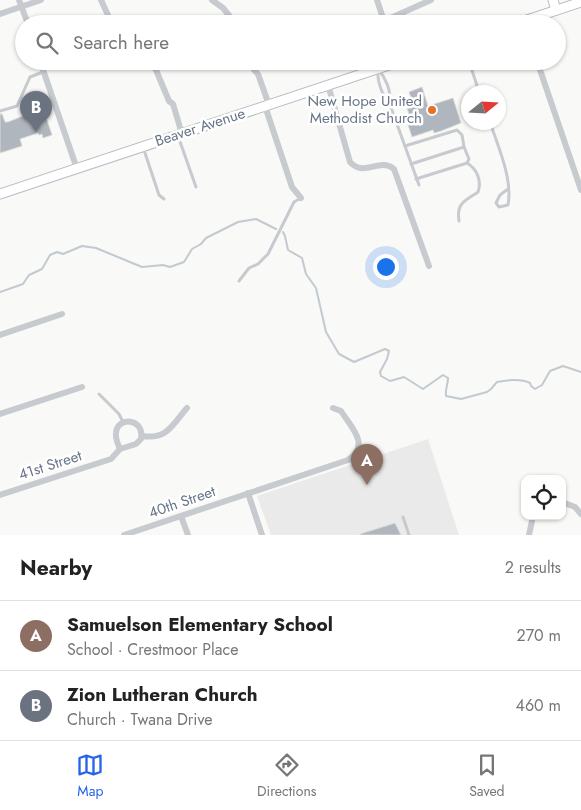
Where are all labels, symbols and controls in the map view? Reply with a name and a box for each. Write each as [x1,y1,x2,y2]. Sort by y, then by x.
search box [15,15,566,70]
icon: search [33,29,61,57]
text: Search here [73,29,169,56]
north arrow [461,85,506,130]
place label: New Hope United Methodist Church [307,90,422,129]
pin: B [20,91,52,132]
street label: Beaver Avenue [152,102,248,152]
marker: New Hope United Methodist Church [426,104,438,116]
your location [373,254,399,280]
street label: 41st Street [15,444,85,486]
pin: A [351,444,383,485]
map controls [521,475,566,520]
button: locate [521,475,566,520]
street label: 40th Street [146,480,219,524]
text: Nearby [20,553,92,583]
text: 2 results [505,556,561,579]
text: Samuelson Elementary School [67,611,333,638]
text: A [30,624,42,647]
text: 270 m [517,624,561,647]
text: School · Crestmoor Place [67,638,238,661]
text: Zion Lutheran Church [67,681,258,708]
text: B [31,694,41,717]
text: 460 m [516,694,561,717]
text: Church · Twana Drive [67,708,212,731]
tab: Map [76,751,104,801]
tab: Directions [257,751,316,801]
tab: Saved [469,751,505,801]

